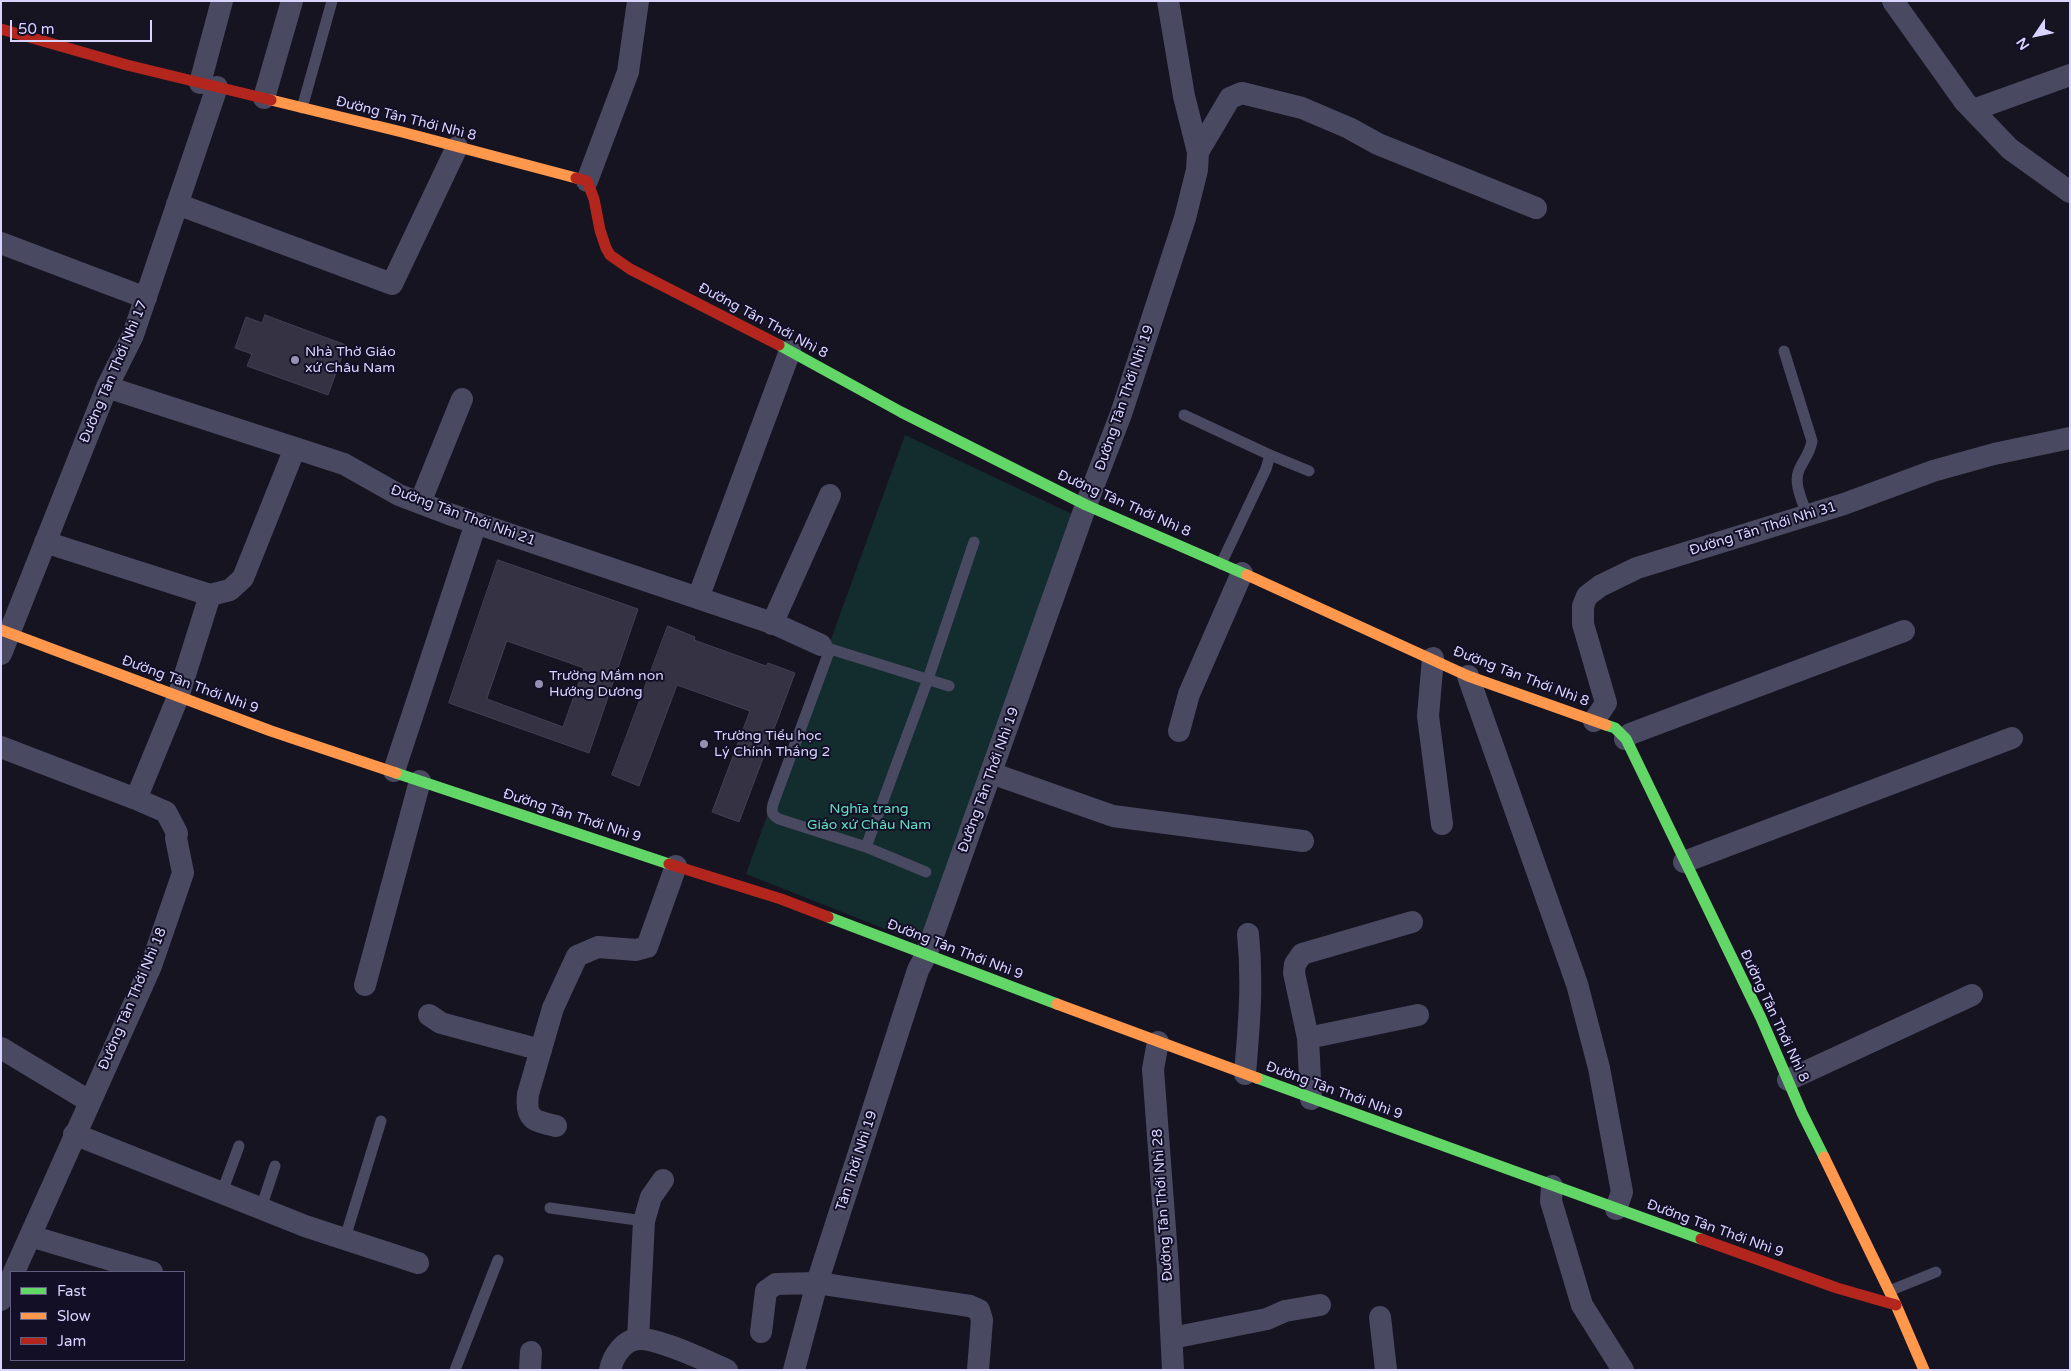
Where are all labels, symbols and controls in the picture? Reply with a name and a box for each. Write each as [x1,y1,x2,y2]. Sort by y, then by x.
scale bar [12,10,155,42]
north arrow [2011,10,2061,60]
text: 50 m [18,20,55,38]
text: N [2013,34,2033,53]
street label: Đường Tân Thới Nhì 8 [334,93,478,145]
street label: Đường Tân Thới Nhì 8 [695,280,831,362]
street label: Đường Tân Thới Nhì 17 [76,298,152,446]
street label: Đường Tân Thới Nhì 19 [1092,323,1158,473]
place label: Nhà Thờ Giáo xứ Châu Nam [305,344,396,377]
marker: Nhà Thờ Giáo xứ Châu Nam [289,354,301,366]
street label: Đường Tân Thới Nhì 8 [1055,467,1193,541]
street label: Đường Tân Thới Nhì 21 [388,482,538,550]
street label: Đường Tân Thới Nhì 31 [1687,499,1839,559]
street label: Đường Tân Thới Nhì 8 [1451,643,1591,711]
street label: Đường Tân Thới Nhì 9 [119,652,261,718]
place label: Trường Mầm non Hướng Dương [549,668,664,700]
marker: Trường Mầm non Hướng Dương [533,678,545,690]
street label: Đường Tân Thới Nhì 19 [955,705,1023,855]
place label: Trường Tiểu học Lý Chính Thắng 2 [714,728,830,760]
marker: Trường Tiểu học Lý Chính Thắng 2 [698,738,710,750]
street label: Đường Tân Thới Nhì 9 [501,786,643,846]
park label: Nghĩa trang Giáo xứ Châu Nam [807,801,931,834]
street label: Đường Tân Thới Nhì 9 [885,916,1025,984]
street label: Đường Tân Thới Nhì 18 [95,925,171,1073]
street label: Đường Tân Thới Nhì 8 [1736,947,1812,1085]
street label: Đường Tân Thới Nhì 9 [1263,1058,1405,1124]
street label: Tân Thời Nhì 19 [833,1109,881,1213]
street label: Đường Tân Thới Nhì 28 [1149,1128,1177,1282]
street label: Đường Tân Thới Nhì 9 [1644,1196,1786,1262]
legend [10,1271,185,1361]
text: Fast [57,1282,86,1300]
text: Slow [57,1307,91,1325]
text: Jam [57,1332,86,1350]

